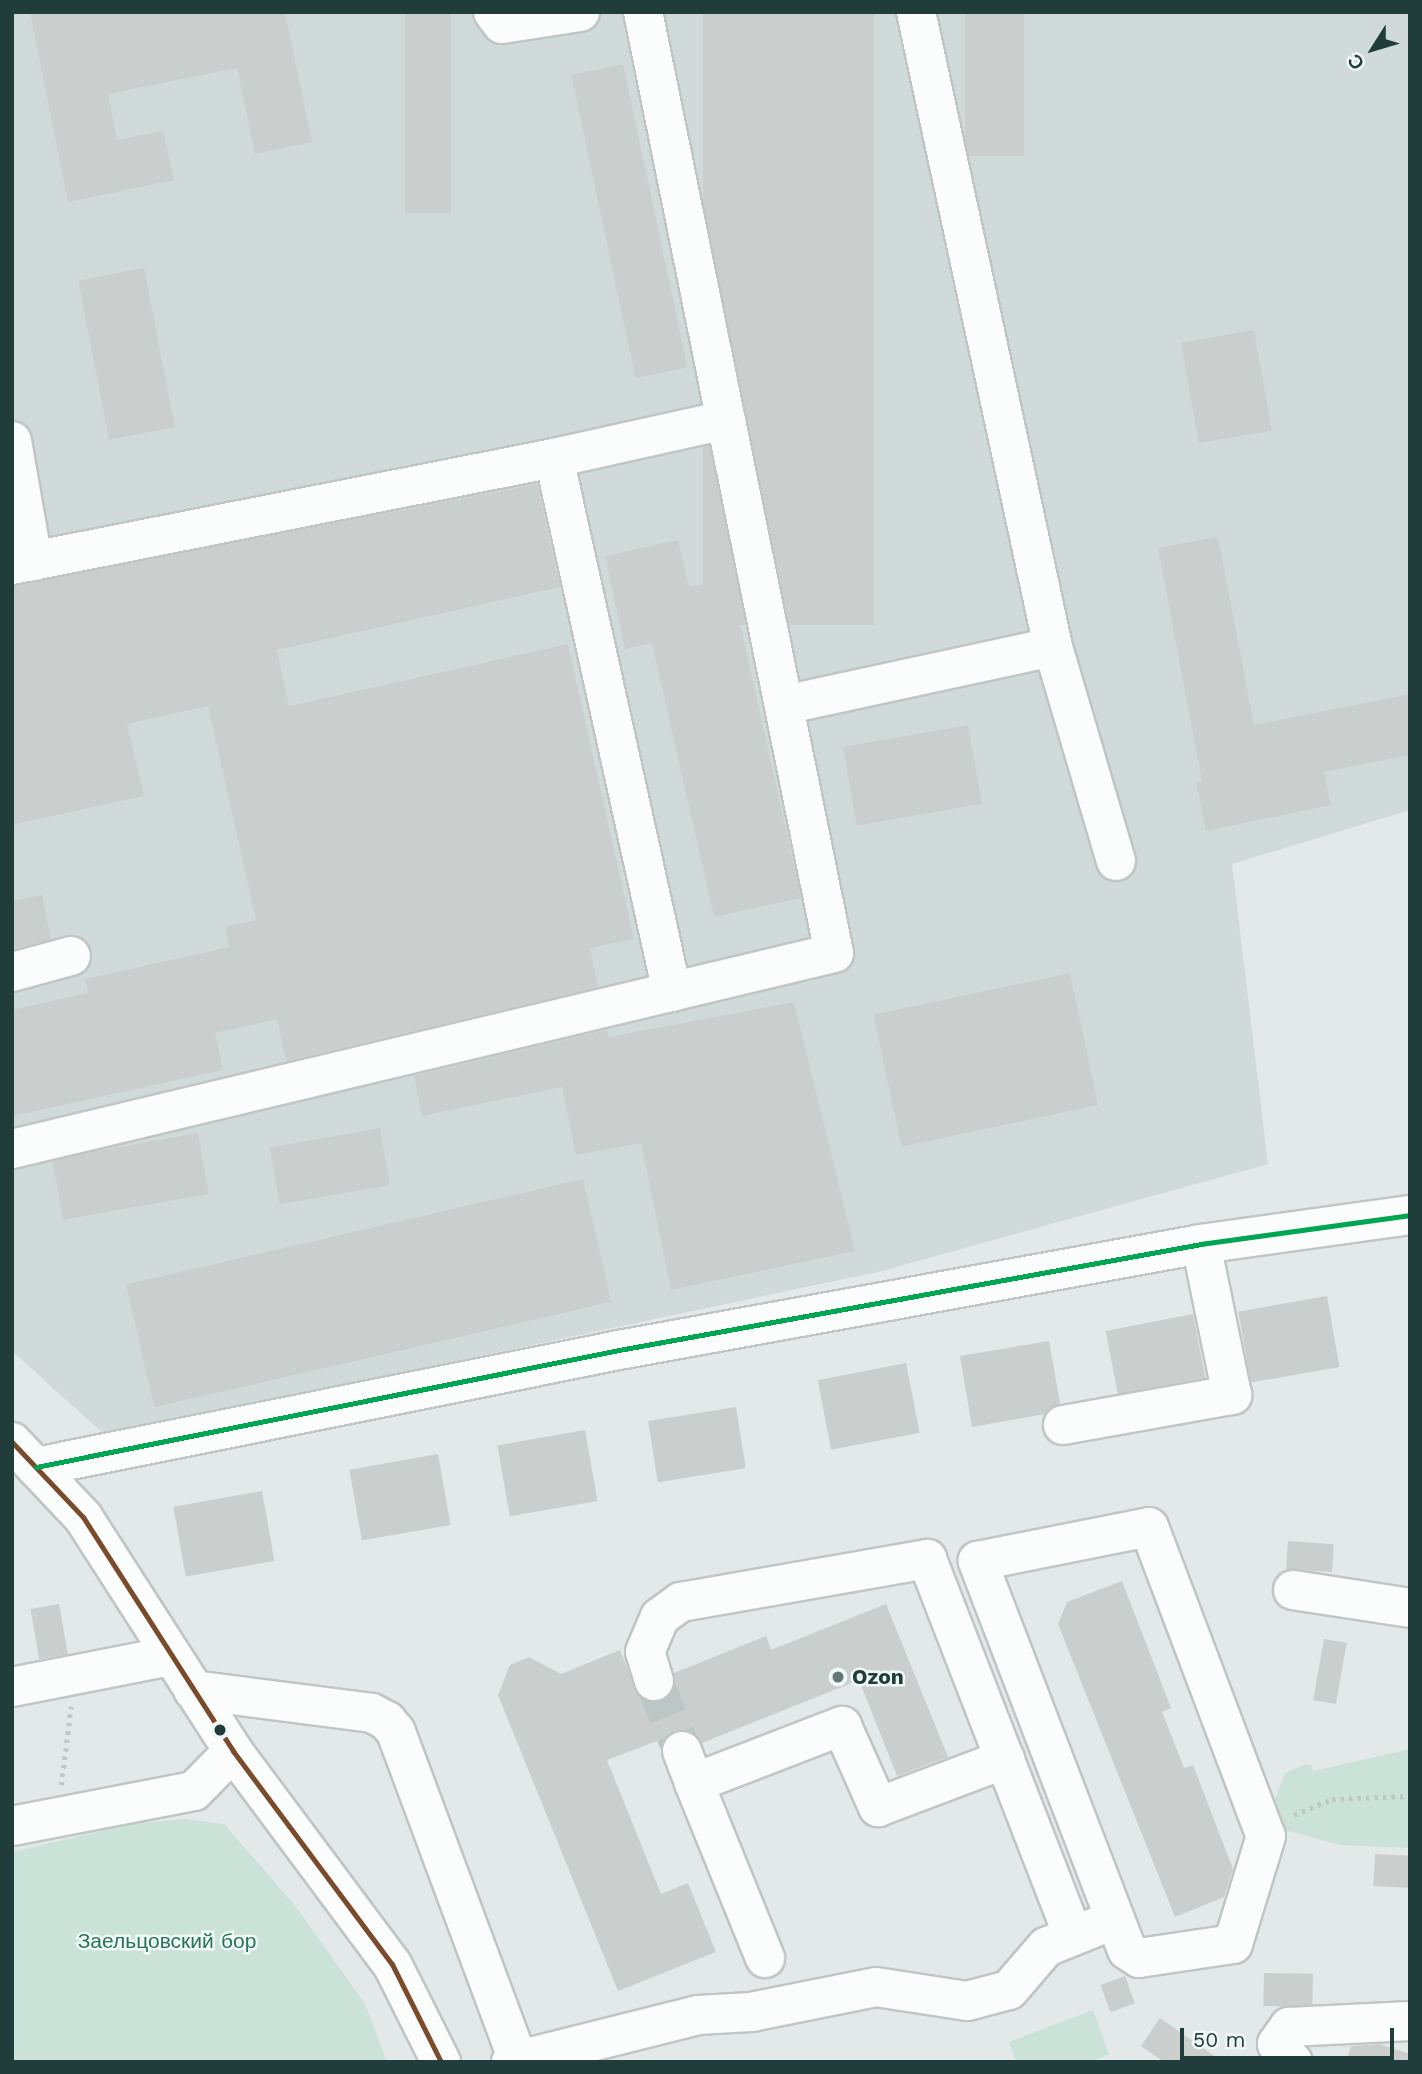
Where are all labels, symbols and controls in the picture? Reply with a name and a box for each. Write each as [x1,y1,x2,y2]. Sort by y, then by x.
north arrow [1338,14,1408,84]
text: С [1343,50,1369,74]
place label: Ozon [852,1664,904,1690]
marker: Ozon [830,1669,846,1685]
unlabelled marker [213,1723,227,1737]
park label: Заельцовский бор [78,1928,256,1954]
scale bar [1184,2014,1398,2058]
text: 50 m [1193,2027,1245,2052]

